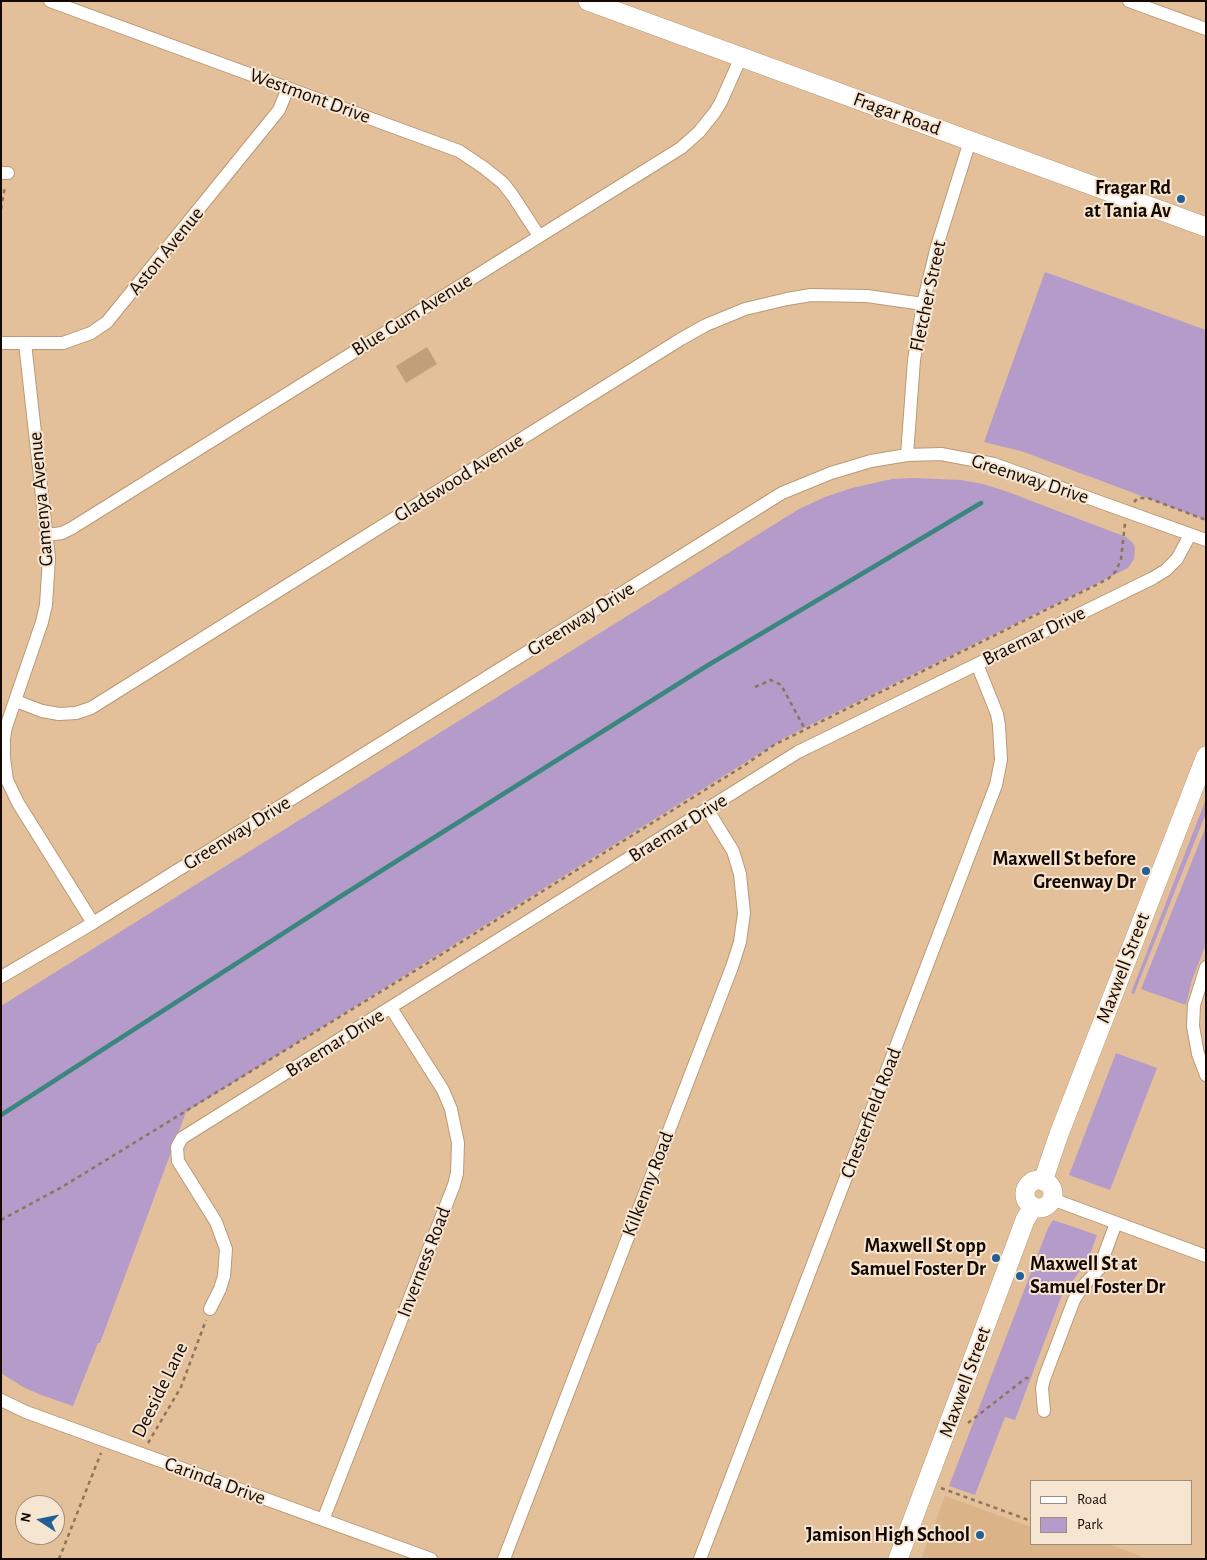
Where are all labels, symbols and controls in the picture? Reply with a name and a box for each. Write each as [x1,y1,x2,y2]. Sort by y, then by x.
street label: Westmont Drive [246,63,374,129]
street label: Fragar Road [850,87,944,141]
place label: Fragar Rd at Tania Av [1084,176,1171,223]
marker: Fragar Rd at Tania Av [1175,193,1187,205]
street label: Aston Avenue [123,202,209,300]
street label: Fletcher Street [905,238,951,354]
street label: Blue Gum Avenue [347,268,477,362]
street label: Gladswood Avenue [390,428,528,528]
street label: Gamenya Avenue [23,431,59,567]
street label: Greenway Drive [968,449,1092,509]
street label: Greenway Drive [523,576,639,662]
street label: Braemar Drive [979,601,1089,671]
street label: Braemar Drive [624,788,732,868]
street label: Greenway Drive [179,790,295,876]
place label: Maxwell St before Greenway Dr [993,847,1136,894]
marker: Maxwell St before Greenway Dr [1140,865,1152,877]
street label: Maxwell Street [1091,909,1155,1027]
street label: Braemar Drive [281,1003,389,1083]
street label: Chesterfield Road [835,1044,907,1182]
street label: Kilkenny Road [617,1128,679,1240]
street label: Inverness Road [392,1203,456,1321]
place label: Maxwell St opp Samuel Foster Dr [850,1234,986,1281]
marker: Maxwell St opp Samuel Foster Dr [990,1252,1002,1264]
place label: Maxwell St at Samuel Foster Dr [1030,1252,1166,1299]
marker: Maxwell St at Samuel Foster Dr [1014,1270,1026,1282]
street label: Maxwell Street [934,1323,996,1441]
street label: Deeside Lane [127,1338,193,1442]
street label: Carinda Drive [161,1452,269,1510]
legend [1030,1480,1192,1545]
text: Road [1077,1492,1107,1507]
north arrow [15,1495,65,1545]
text: N [18,1511,34,1523]
text: Park [1077,1517,1103,1532]
place label: Jamison High School [806,1523,970,1547]
marker: Jamison High School [974,1529,986,1541]

